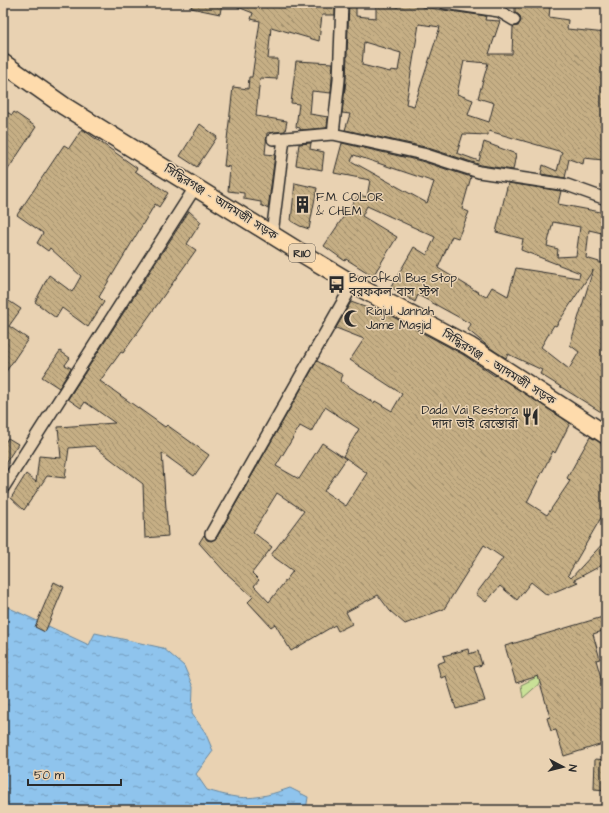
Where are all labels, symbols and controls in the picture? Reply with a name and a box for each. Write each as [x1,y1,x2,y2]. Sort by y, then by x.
street label: সিদ্ধিরগঞ্জ - আদমজী সড়ক [160,160,281,244]
place label: F.M. COLOR & CHEM [316,189,384,220]
building icon: F.M. COLOR & CHEM [293,194,313,214]
road number: R110 [289,244,315,262]
place label: Borofkol Bus Stop বরফকল বাস স্টপ [348,270,457,301]
bus stop icon: Borofkol Bus Stop বরফকল বাস স্টপ [326,275,346,295]
place label: Riajul Jannah Jame Masjid [366,303,434,334]
mosque icon: Riajul Jannah Jame Masjid [343,308,363,328]
street label: সিদ্ধিরগঞ্জ - আদমজী সড়ক [438,325,559,409]
place label: Dada Vai Restora দাদা ভাই রেস্তোরাঁ [421,402,519,433]
restaurant icon: Dada Vai Restora দাদা ভাই রেস্তোরাঁ [521,407,541,427]
north arrow [543,747,583,787]
scale bar [28,761,121,787]
text: N [565,764,580,773]
text: 50 m [34,767,65,784]

